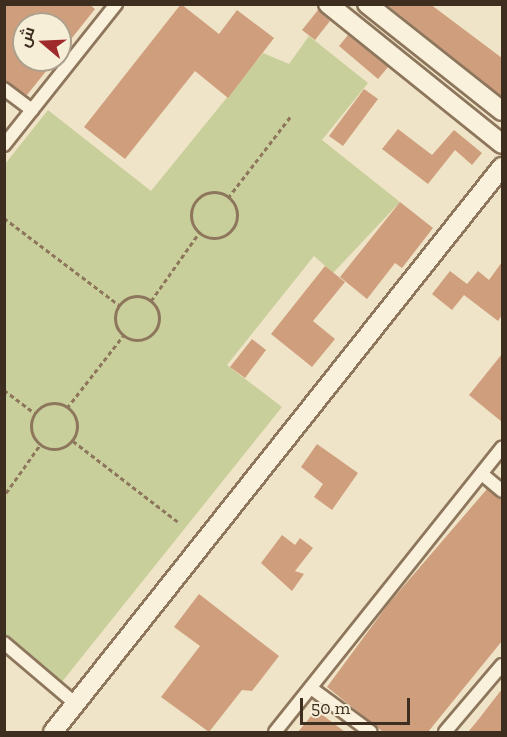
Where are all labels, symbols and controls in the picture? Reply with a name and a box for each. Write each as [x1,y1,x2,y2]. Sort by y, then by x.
north arrow [12,12,72,72]
text: ش [14,24,39,49]
scale bar [303,686,412,724]
text: 50 m [311,697,350,719]

